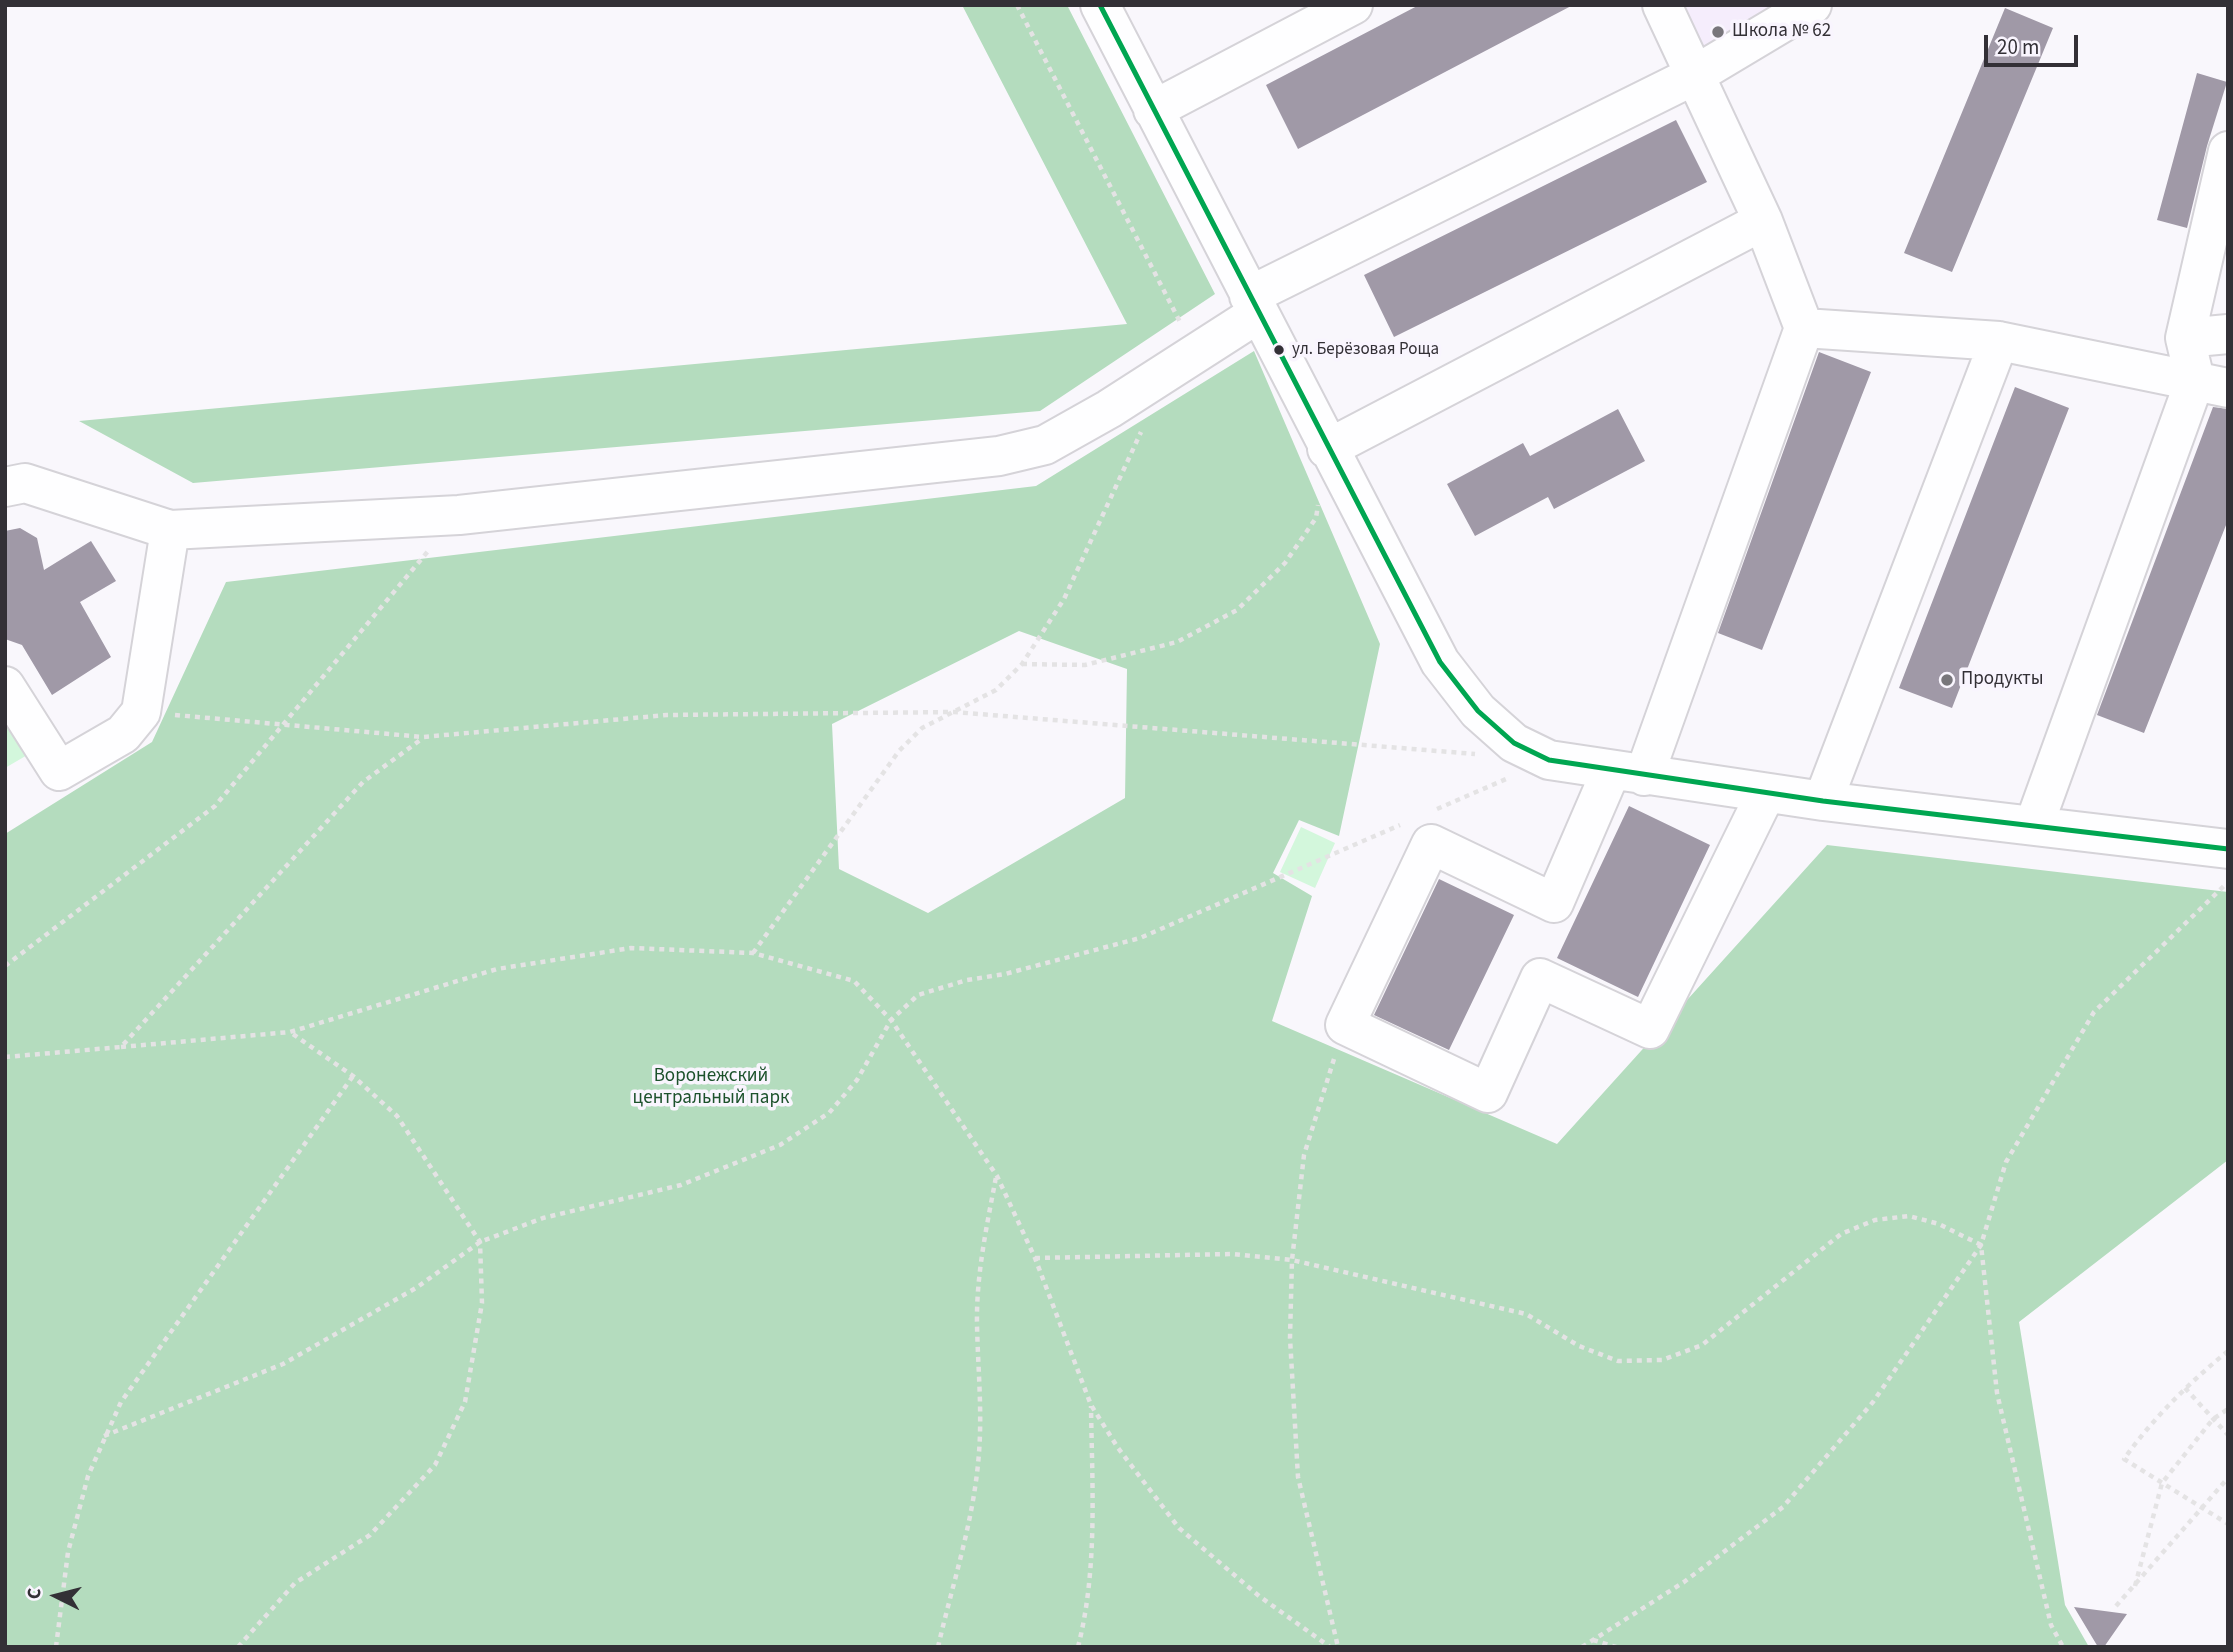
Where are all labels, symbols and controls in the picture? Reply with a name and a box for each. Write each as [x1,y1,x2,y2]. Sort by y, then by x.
place label: Школа № 62 [1732,21,1831,43]
scale bar [1988,21,2082,65]
marker: Школа № 62 [1710,24,1726,40]
text: 20 m [1997,32,2039,62]
place label: ул. Берёзовая Роща [1292,340,1439,360]
marker: ул. Берёзовая Роща [1272,343,1286,357]
place label: Продукты [1961,669,2044,691]
marker: Продукты [1939,672,1955,688]
park label: Воронежский центральный парк [633,1066,789,1110]
north arrow [21,1561,91,1631]
text: С [21,1587,49,1601]

